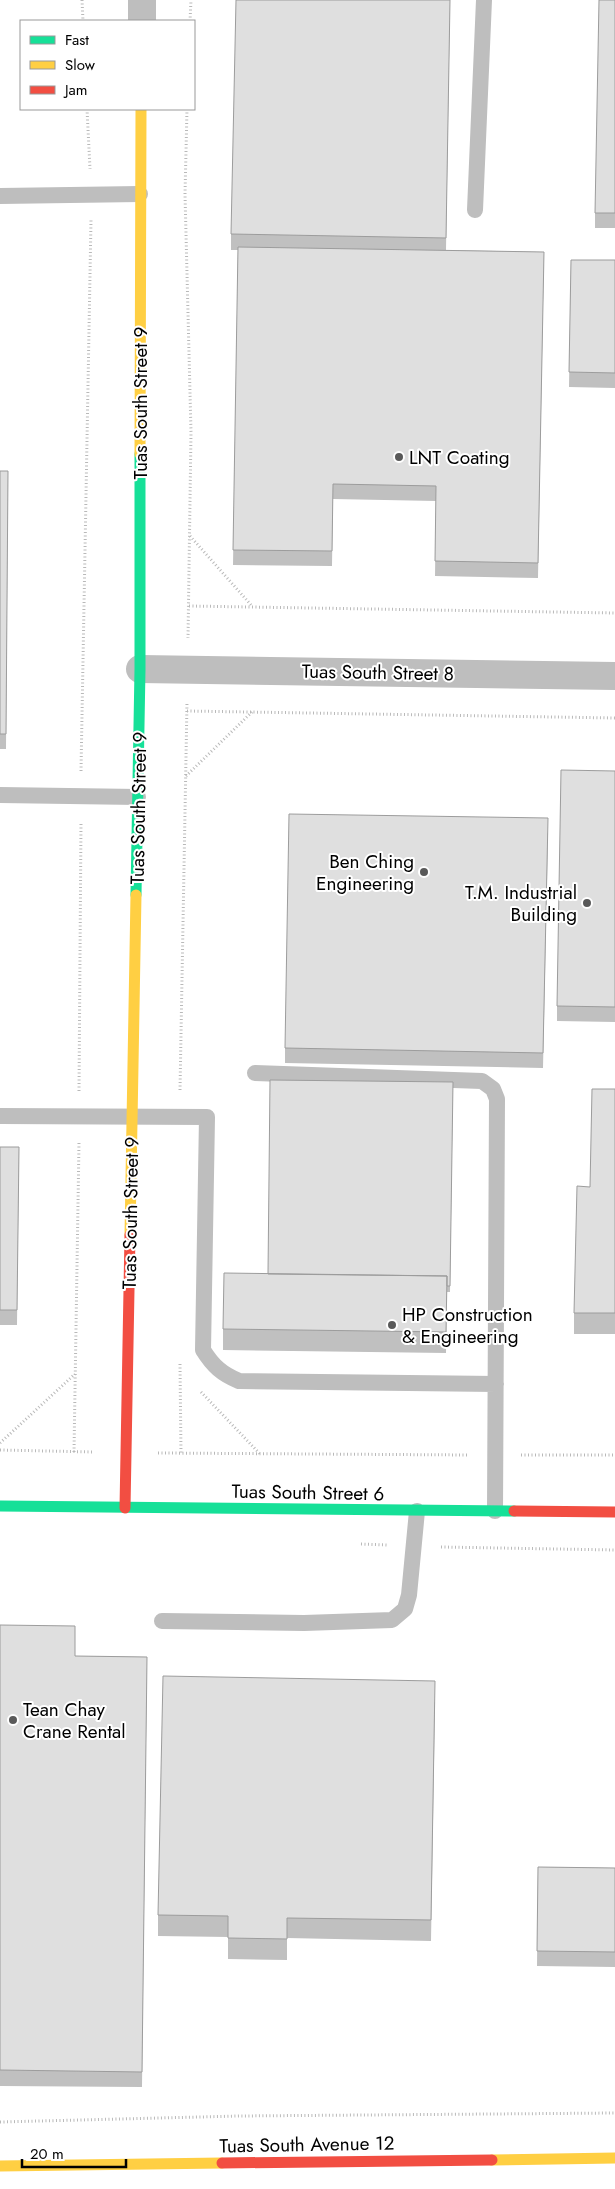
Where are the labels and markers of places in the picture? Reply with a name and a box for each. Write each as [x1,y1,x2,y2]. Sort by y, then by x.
place label: LNT Coating [409,444,510,471]
marker: LNT Coating [393,451,405,463]
place label: Ben Ching Engineering [316,848,414,897]
marker: Ben Ching Engineering [418,866,430,878]
place label: T.M. Industrial Building [465,879,577,928]
marker: T.M. Industrial Building [581,897,593,909]
place label: HP Construction & Engineering [402,1301,533,1350]
marker: HP Construction & Engineering [386,1319,398,1331]
place label: Tean Chay Crane Rental [23,1696,126,1745]
marker: Tean Chay Crane Rental [7,1714,19,1726]

